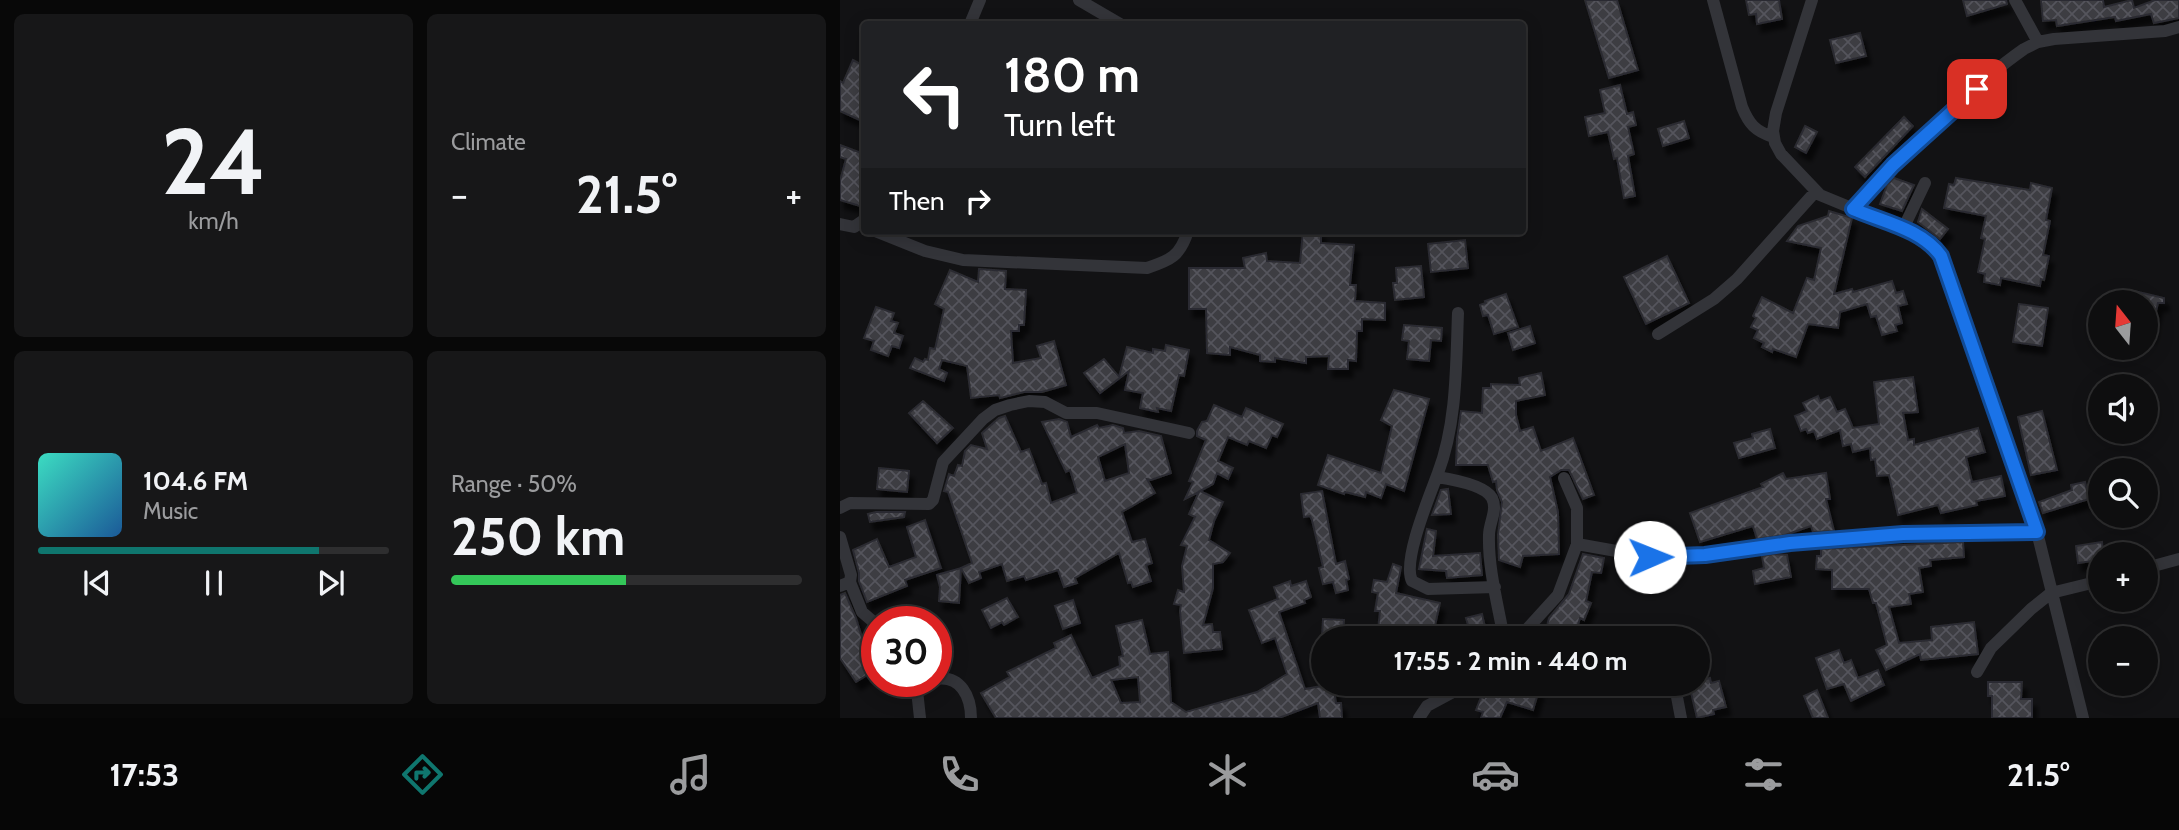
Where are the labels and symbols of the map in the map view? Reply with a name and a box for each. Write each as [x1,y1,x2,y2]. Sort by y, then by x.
pin [1947,59,2007,119]
north arrow [2088,290,2158,360]
position arrow [1613,520,1687,594]
speed limit sign: 30 [861,606,952,697]

